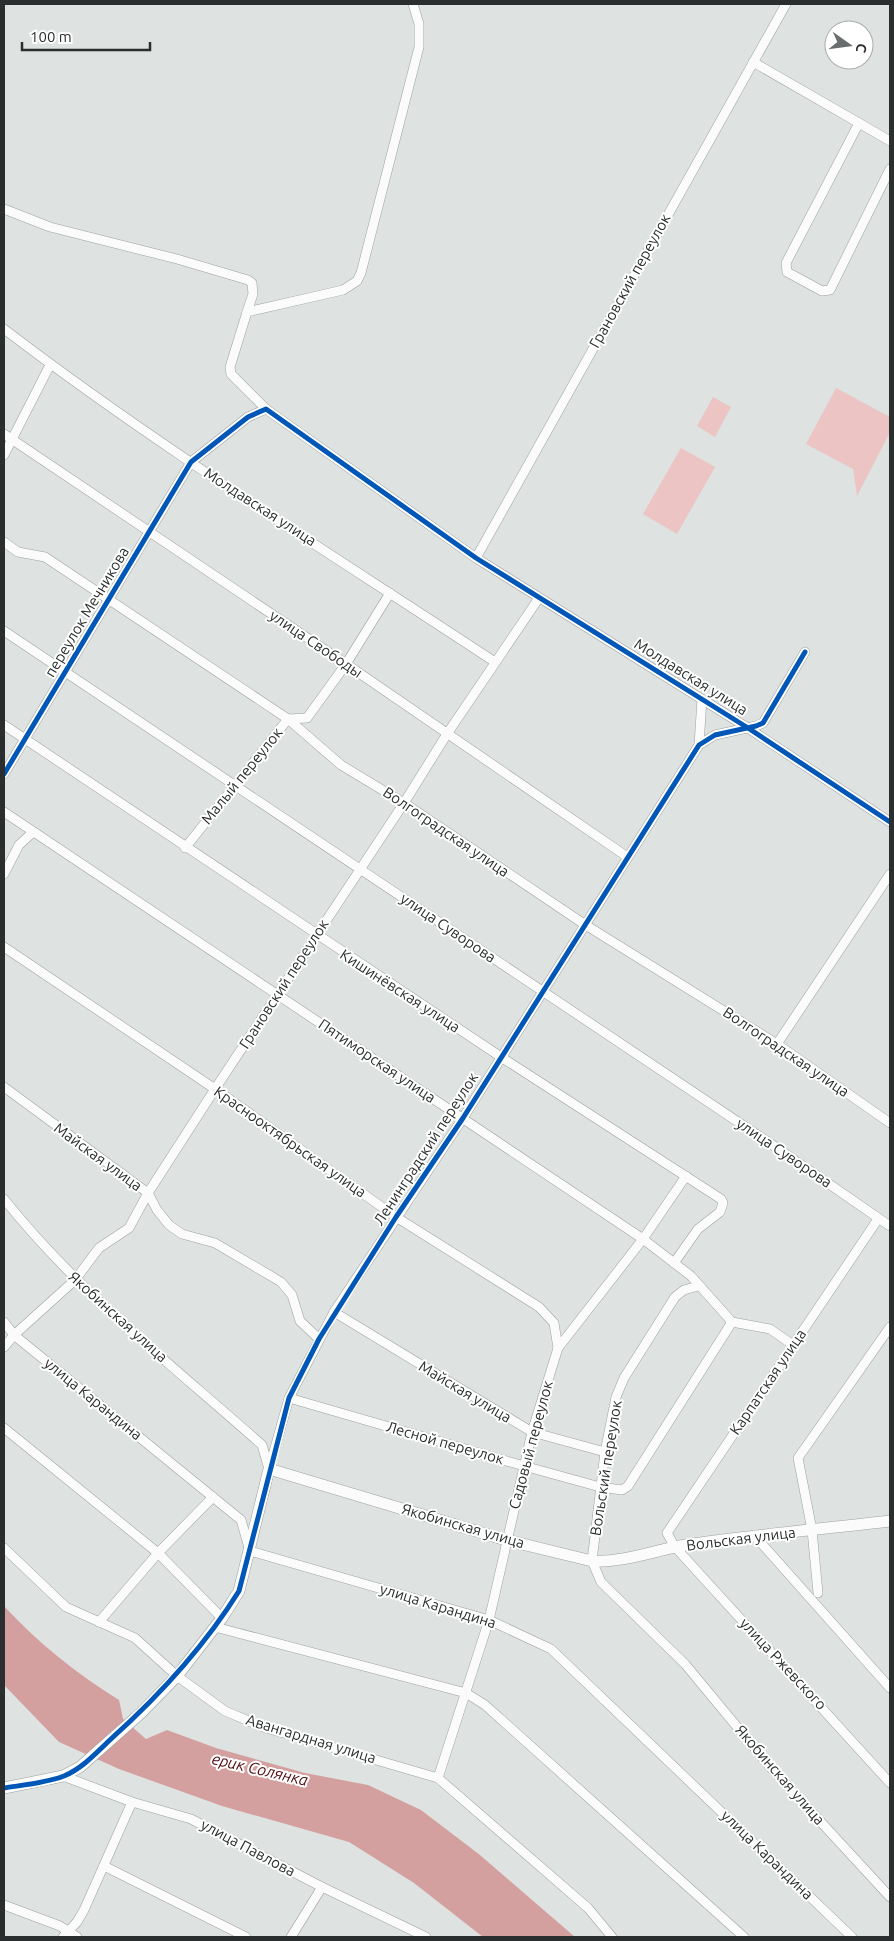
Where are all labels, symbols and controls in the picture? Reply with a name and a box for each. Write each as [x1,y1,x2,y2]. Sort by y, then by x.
scale bar [22,20,150,52]
north arrow [824,20,874,70]
text: 100 m [30,28,72,45]
text: С [853,42,870,54]
street label: Грановский переулок [586,211,674,351]
street label: Молдавская улица [201,464,320,549]
street label: переулок Мечникова [41,544,132,680]
street label: улица Свободы [267,606,366,681]
street label: Молдавская улица [631,635,751,718]
street label: Малый переулок [197,724,286,827]
street label: Волгоградская улица [380,783,512,880]
street label: улица Суворова [397,889,499,966]
street label: Грановский переулок [235,916,332,1052]
street label: Кишинёвская улица [337,946,463,1036]
street label: Волгоградская улица [720,1003,852,1100]
street label: Пятиморская улица [316,1015,439,1106]
street label: Ленинградский переулок [370,1069,481,1228]
street label: Краснооктябрьская улица [211,1083,370,1201]
street label: улица Суворова [733,1114,835,1191]
street label: Майская улица [51,1119,146,1194]
street label: Якобинская улица [65,1268,171,1365]
street label: Карпатская улица [726,1326,809,1438]
street label: улица Карандина [41,1354,146,1443]
street label: Майская улица [416,1357,514,1426]
street label: Садовый переулок [505,1378,556,1511]
street label: Вольский переулок [586,1399,625,1537]
street label: Лесной переулок [384,1418,506,1468]
street label: Якобинская улица [400,1500,526,1551]
street label: Вольская улица [685,1523,796,1554]
street label: улица Карандина [378,1580,498,1631]
street label: улица Ржевского [737,1614,830,1713]
street label: Авангардная улица [244,1711,378,1766]
street label: Якобинская улица [732,1721,828,1828]
water label: ерик Солянка [210,1749,310,1789]
street label: улица Карандина [718,1807,817,1903]
street label: улица Павлова [198,1816,298,1880]

